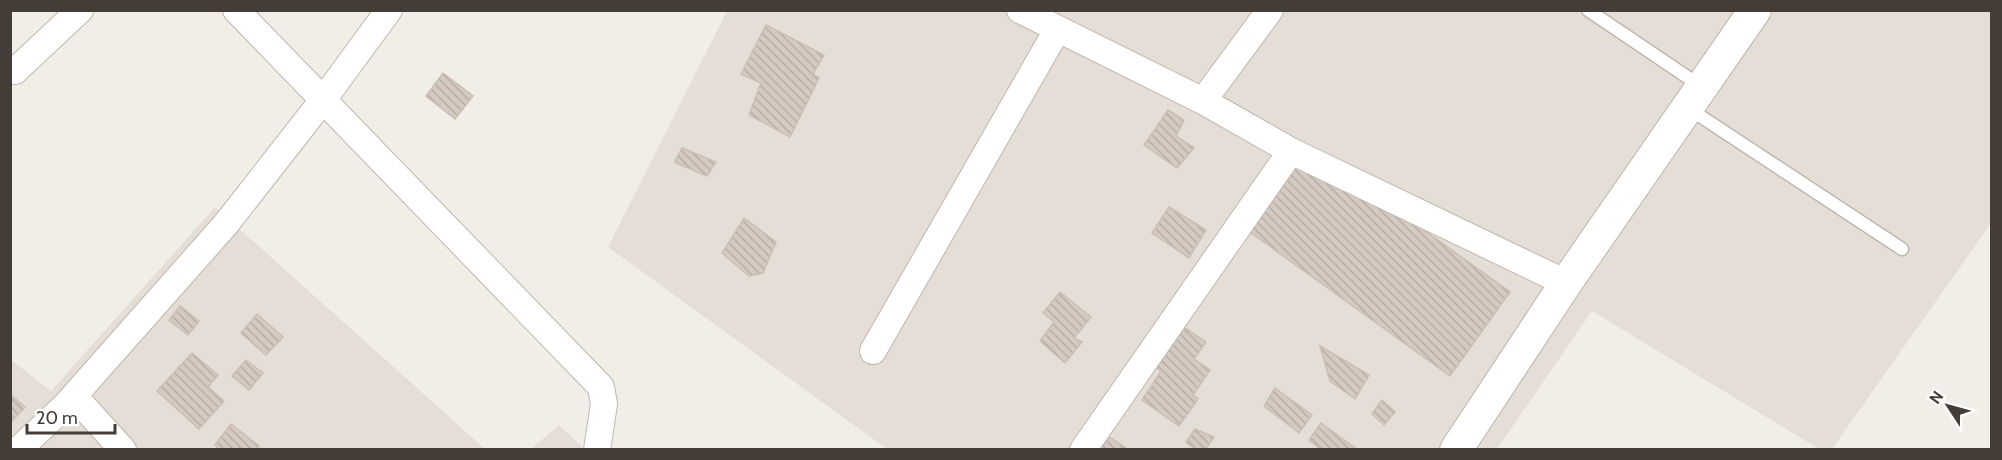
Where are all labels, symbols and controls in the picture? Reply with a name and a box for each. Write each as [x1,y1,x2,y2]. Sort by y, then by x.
north arrow [1918,376,1978,436]
text: N [1925,387,1947,408]
scale bar [27,397,116,435]
text: 20 m [36,407,78,429]

